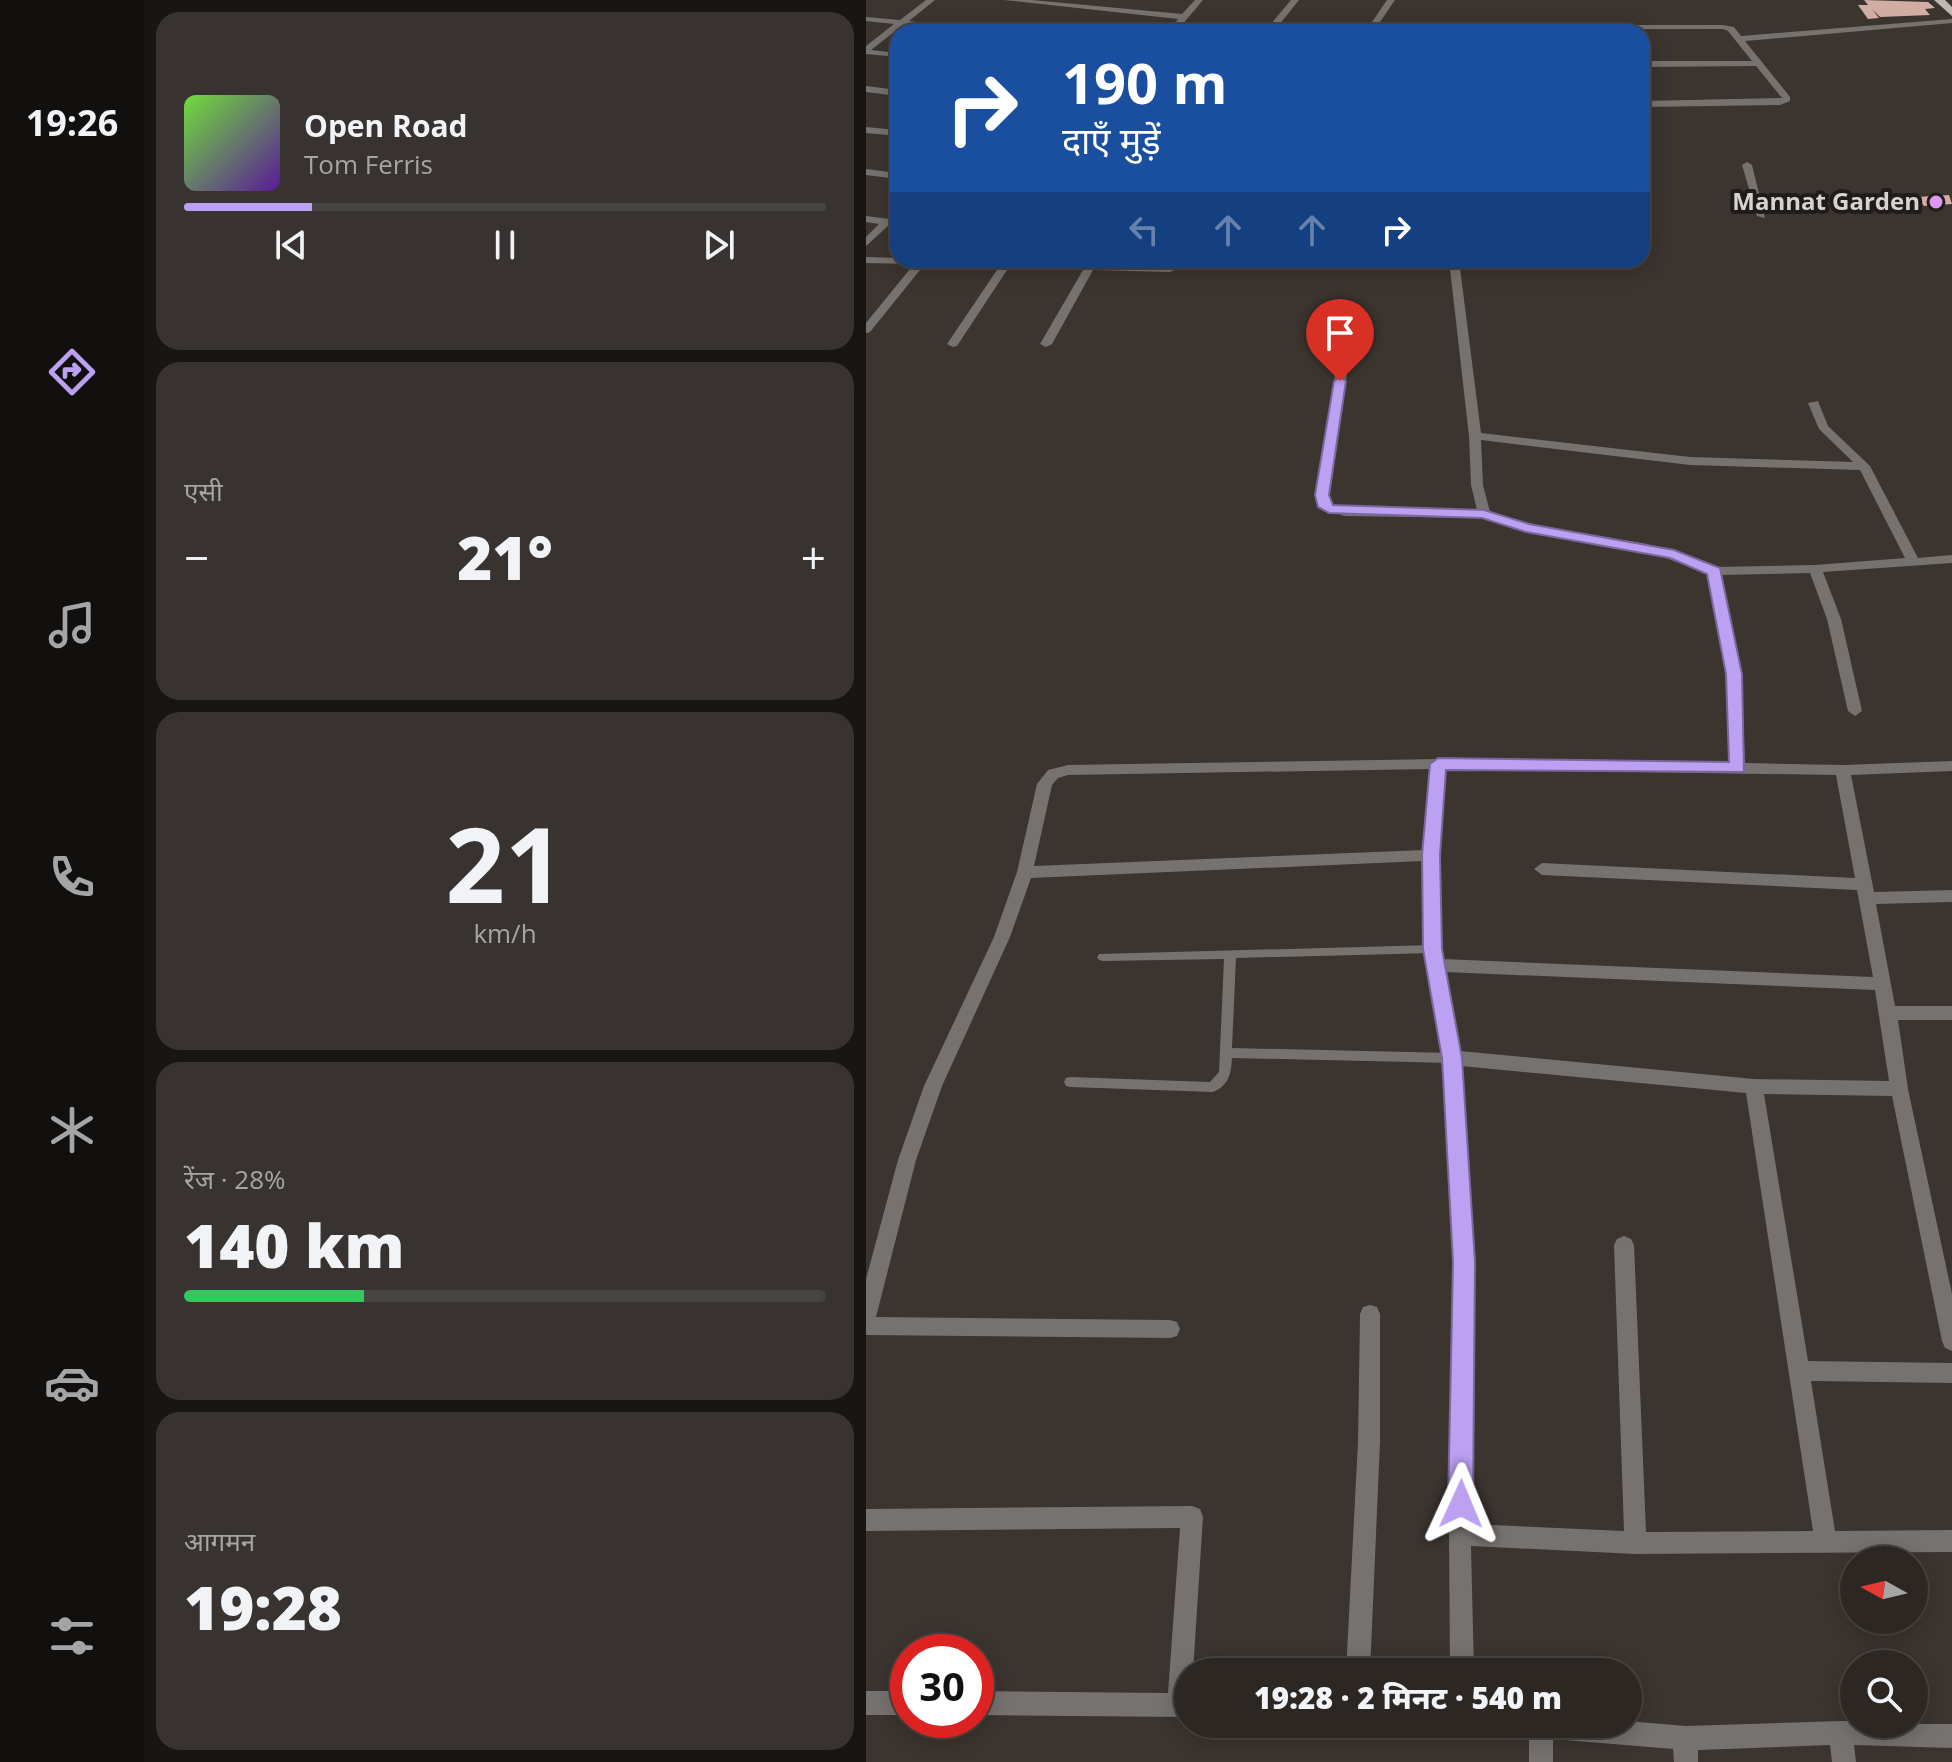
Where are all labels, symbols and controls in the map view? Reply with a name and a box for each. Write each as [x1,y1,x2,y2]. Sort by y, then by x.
text: 190 m [1062,44,1228,120]
icon: right [930,56,1034,160]
text: 19:26 [26,98,118,147]
text: Open Road [304,105,468,146]
text: दाएँ मुड़ें [1062,116,1161,165]
text: Tom Ferris [304,146,433,182]
place label: Mannat Garden [1732,184,1920,217]
marker: Mannat Garden [1927,193,1945,211]
icon: left [1122,208,1166,252]
icon: ahead [1206,208,1250,252]
icon: ahead [1290,208,1334,252]
icon: right [1374,208,1418,252]
icon: previous [269,223,313,267]
icon: pause [483,223,527,267]
icon: next [697,223,741,267]
pin [1306,299,1374,381]
icon: arrive [1318,311,1362,355]
icon: directions [44,344,100,400]
text: एसी [184,473,223,509]
text: 21° [457,516,553,598]
text: − [184,527,209,587]
text: + [801,527,826,587]
icon: music [44,597,100,653]
text: 21 [446,792,564,933]
icon: phone [44,849,100,905]
text: km/h [473,915,537,951]
icon: climate [44,1102,100,1158]
text: रेंज · 28% [184,1161,286,1197]
text: 140 km [184,1204,405,1286]
icon: car [44,1355,100,1411]
position arrow [1419,1462,1503,1546]
text: आगमन [184,1523,255,1559]
north arrow [1840,1546,1928,1634]
map controls [1840,1546,1928,1738]
text: 19:28 [184,1566,342,1648]
icon: filters [44,1608,100,1664]
speed limit sign: 30 [890,1634,994,1738]
button: search [1840,1650,1928,1738]
text: 19:28 · 2 मिनट · 540 m [1254,1677,1562,1718]

